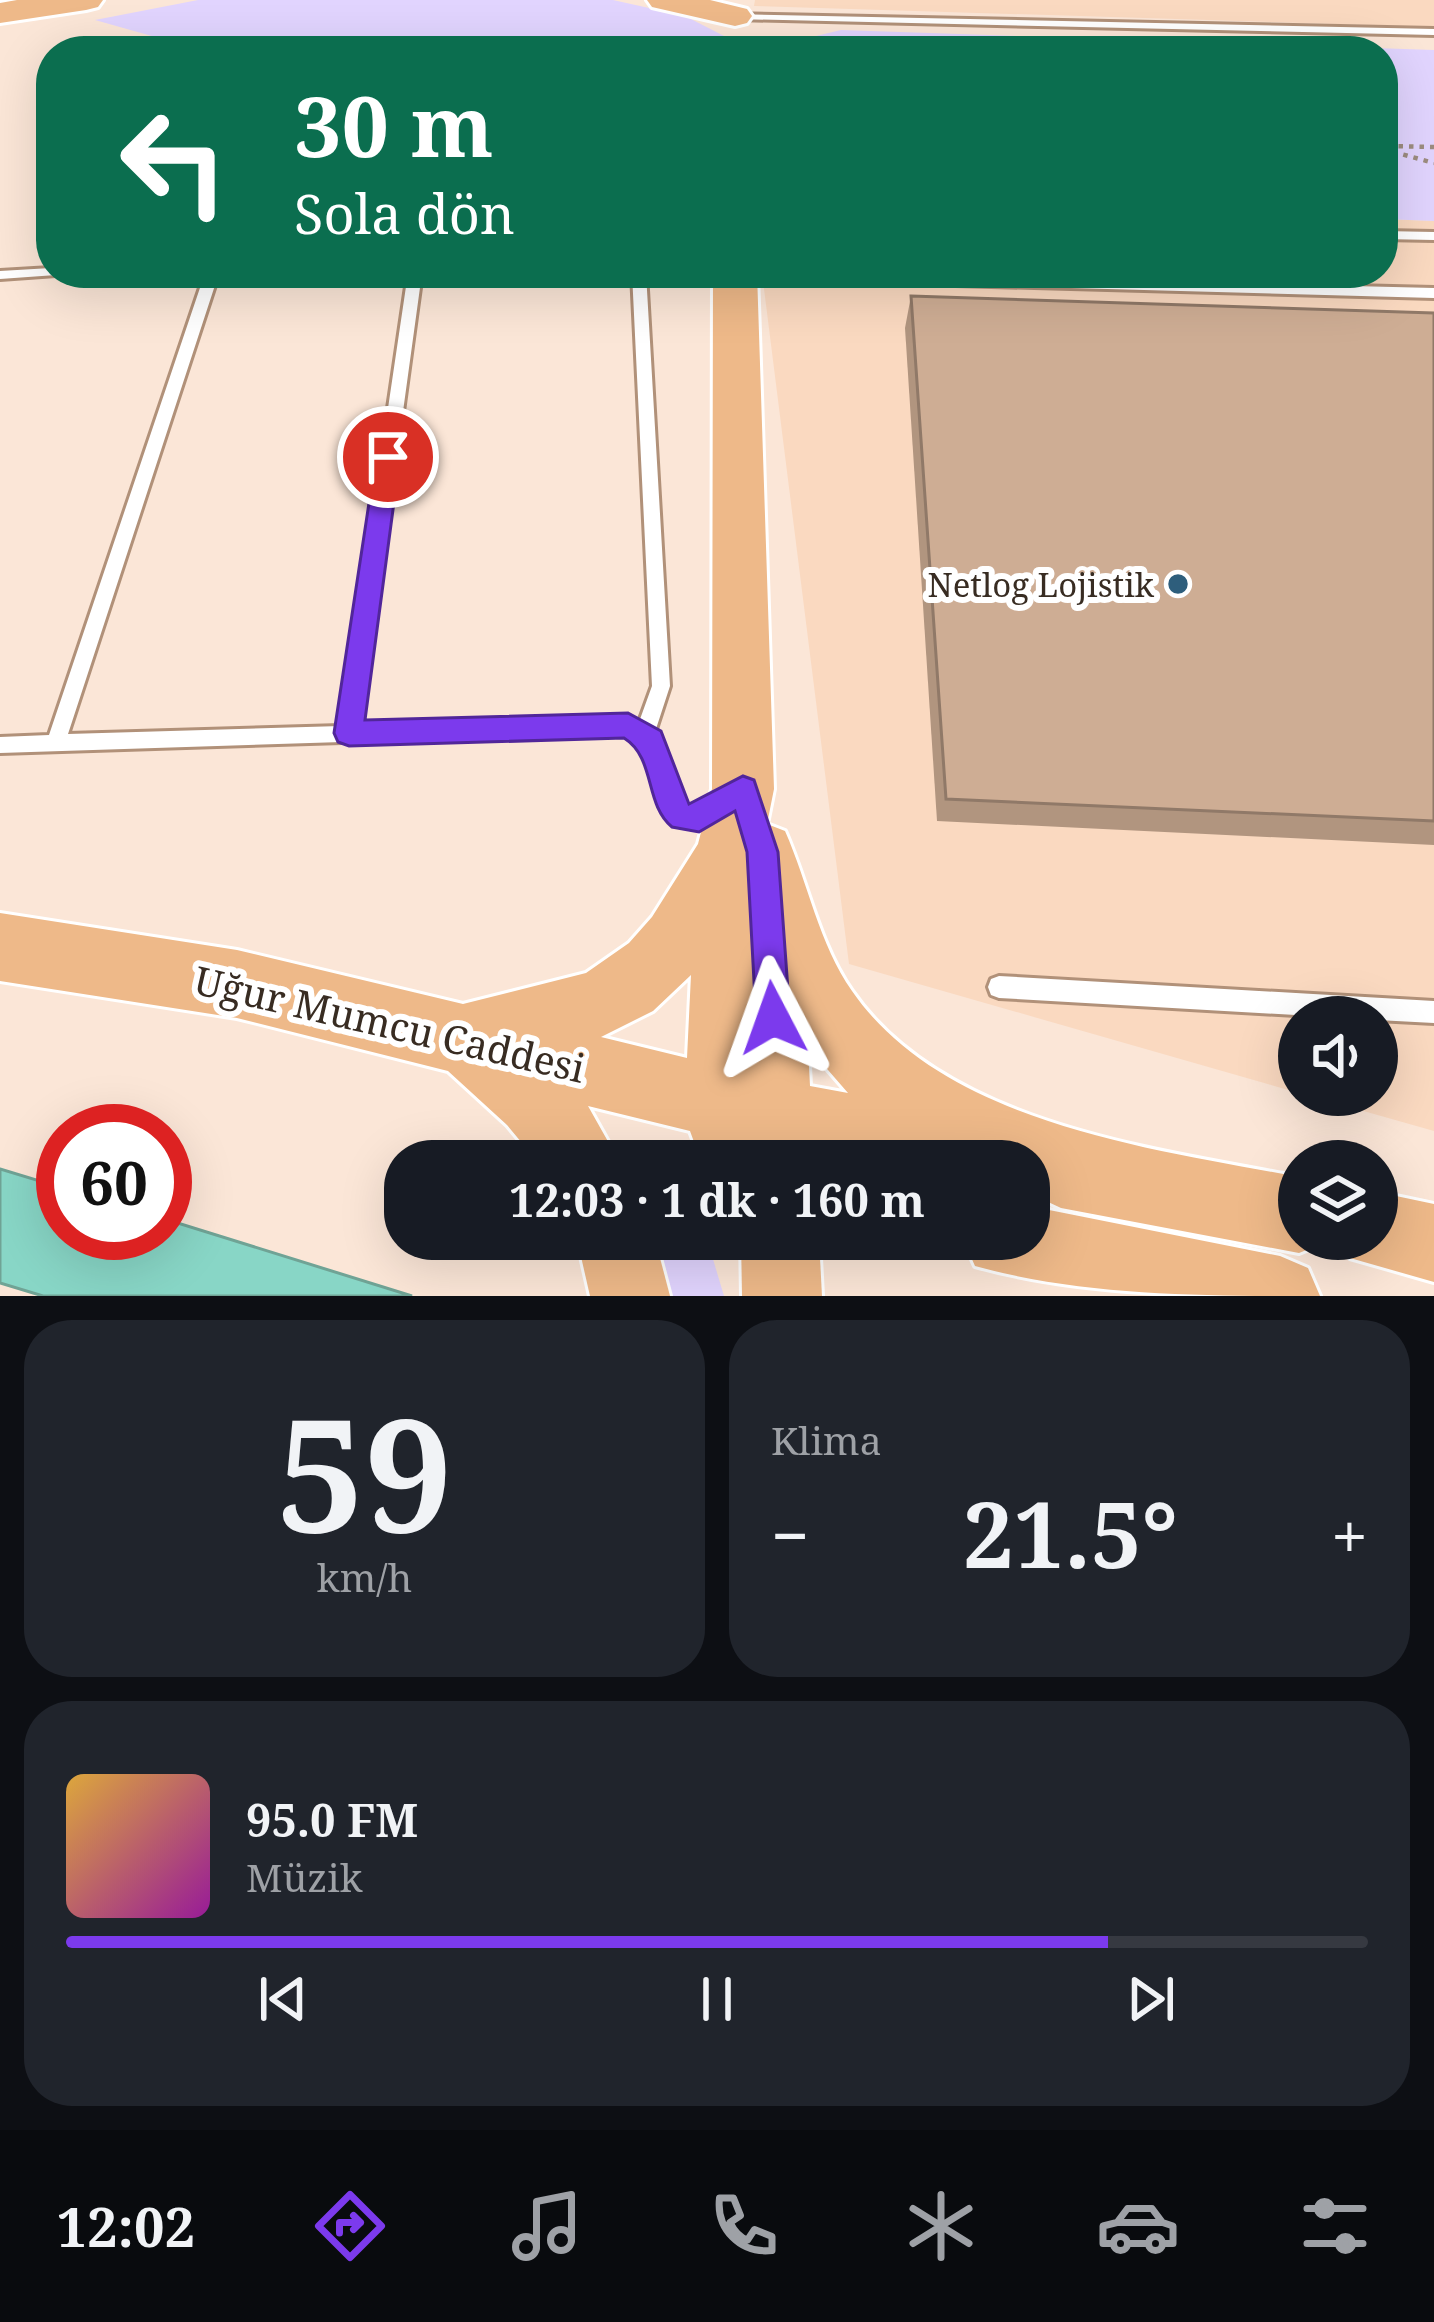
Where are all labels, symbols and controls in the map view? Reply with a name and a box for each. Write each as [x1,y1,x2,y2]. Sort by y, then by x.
text: 30 m [294,67,494,182]
icon: left [96,84,252,240]
text: Sola dön [294,176,515,250]
pin [337,406,439,508]
icon: arrive [355,424,421,490]
place label: Netlog Lojistik [928,562,1155,607]
marker: Netlog Lojistik [1165,571,1191,597]
street label: Uğur Mumcu Caddesi [190,952,590,1094]
position arrow [710,955,836,1081]
map controls [1278,996,1398,1260]
button: sound [1278,996,1398,1116]
speed limit sign: 60 [36,1104,192,1260]
button: layers [1278,1140,1398,1260]
text: 12:03 · 1 dk · 160 m [509,1169,925,1230]
text: 59 [276,1365,453,1578]
text: Klima [771,1413,882,1466]
text: 21.5° [963,1472,1178,1594]
text: − [771,1489,809,1579]
text: + [1331,1489,1368,1579]
text: km/h [317,1550,412,1603]
text: 95.0 FM [246,1789,418,1850]
text: Müzik [246,1850,363,1903]
icon: previous [250,1966,316,2032]
icon: pause [684,1966,750,2032]
icon: next [1118,1966,1184,2032]
icon: directions [308,2184,392,2268]
icon: music [505,2184,589,2268]
icon: phone [702,2184,786,2268]
icon: climate [899,2184,983,2268]
icon: car [1096,2184,1180,2268]
icon: filters [1293,2184,1377,2268]
text: 12:02 [57,2189,195,2263]

